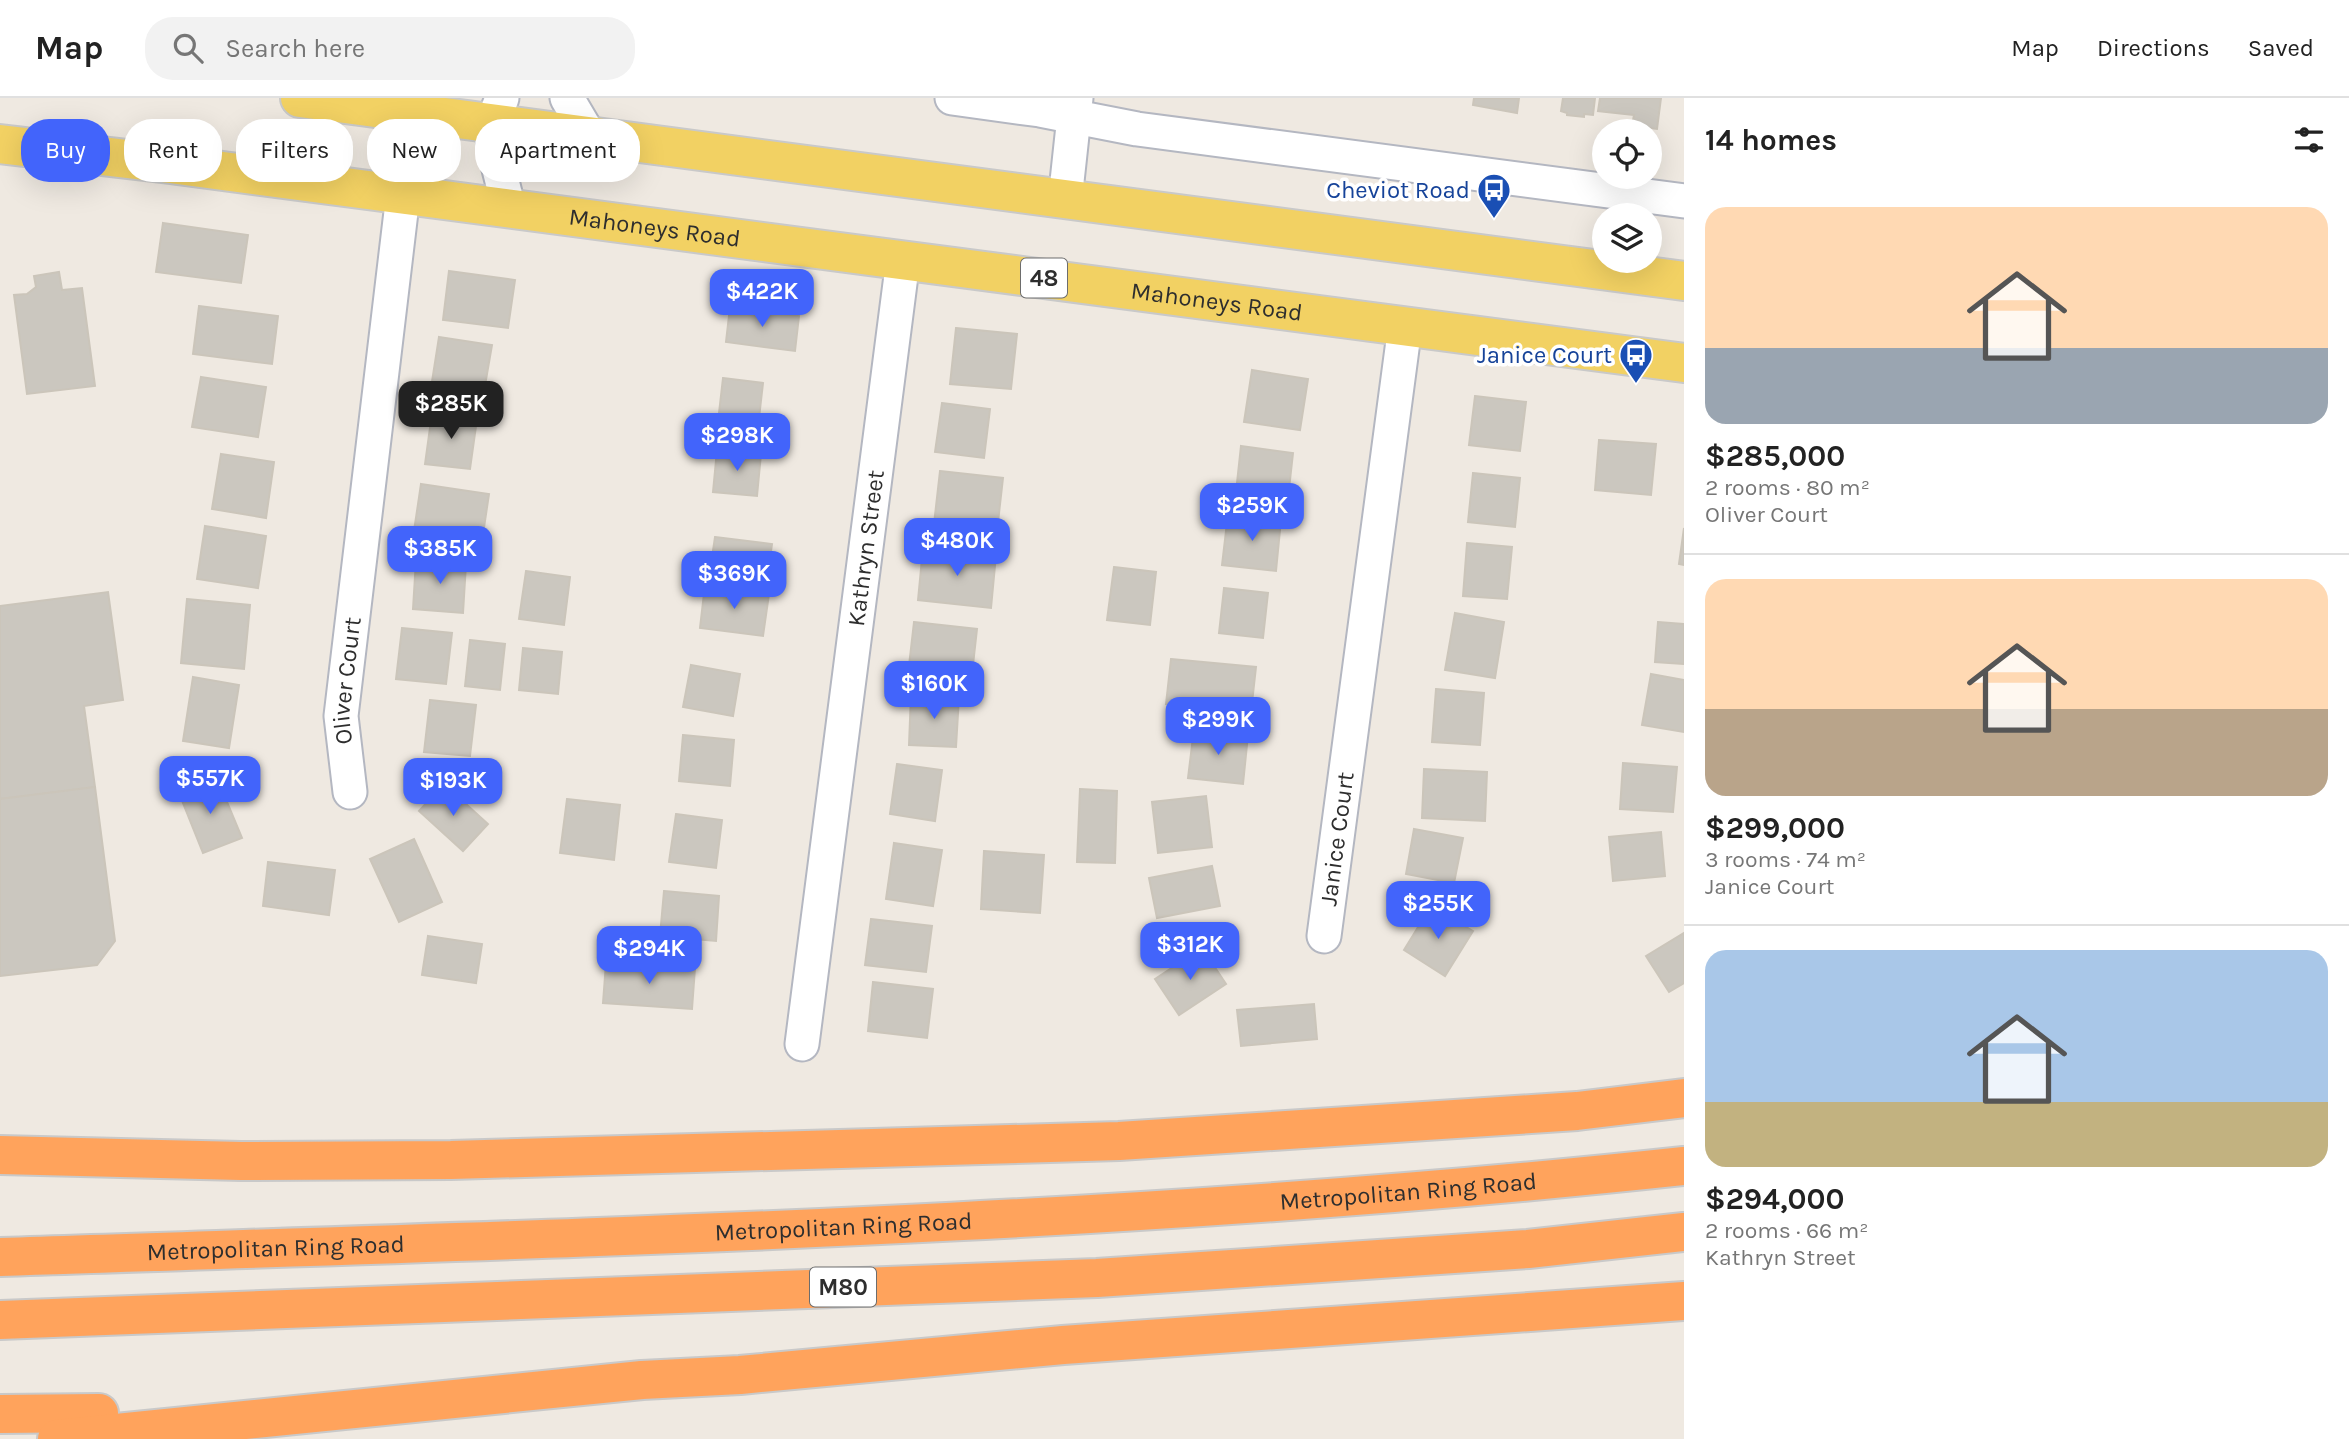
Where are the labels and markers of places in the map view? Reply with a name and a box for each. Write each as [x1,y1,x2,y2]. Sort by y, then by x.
bus stop icon: Cheviot Road [1475,171,1513,220]
place label: Cheviot Road [1326,176,1470,204]
pin: $422K [713,270,811,329]
bus stop icon: Janice Court [1617,336,1655,385]
place label: Janice Court [1477,341,1612,369]
pin: $285K [402,382,500,441]
pin: $298K [688,414,786,473]
pin: $259K [1203,484,1301,543]
pin: $480K [908,518,1006,578]
pin: $385K [391,526,489,586]
pin: $369K [685,552,783,611]
pin: $160K [885,662,983,721]
pin: $299K [1169,698,1267,757]
pin: $557K [161,756,259,816]
pin: $193K [404,758,502,818]
pin: $255K [1389,882,1487,941]
pin: $312K [1141,922,1239,982]
pin: $294K [600,926,698,986]

